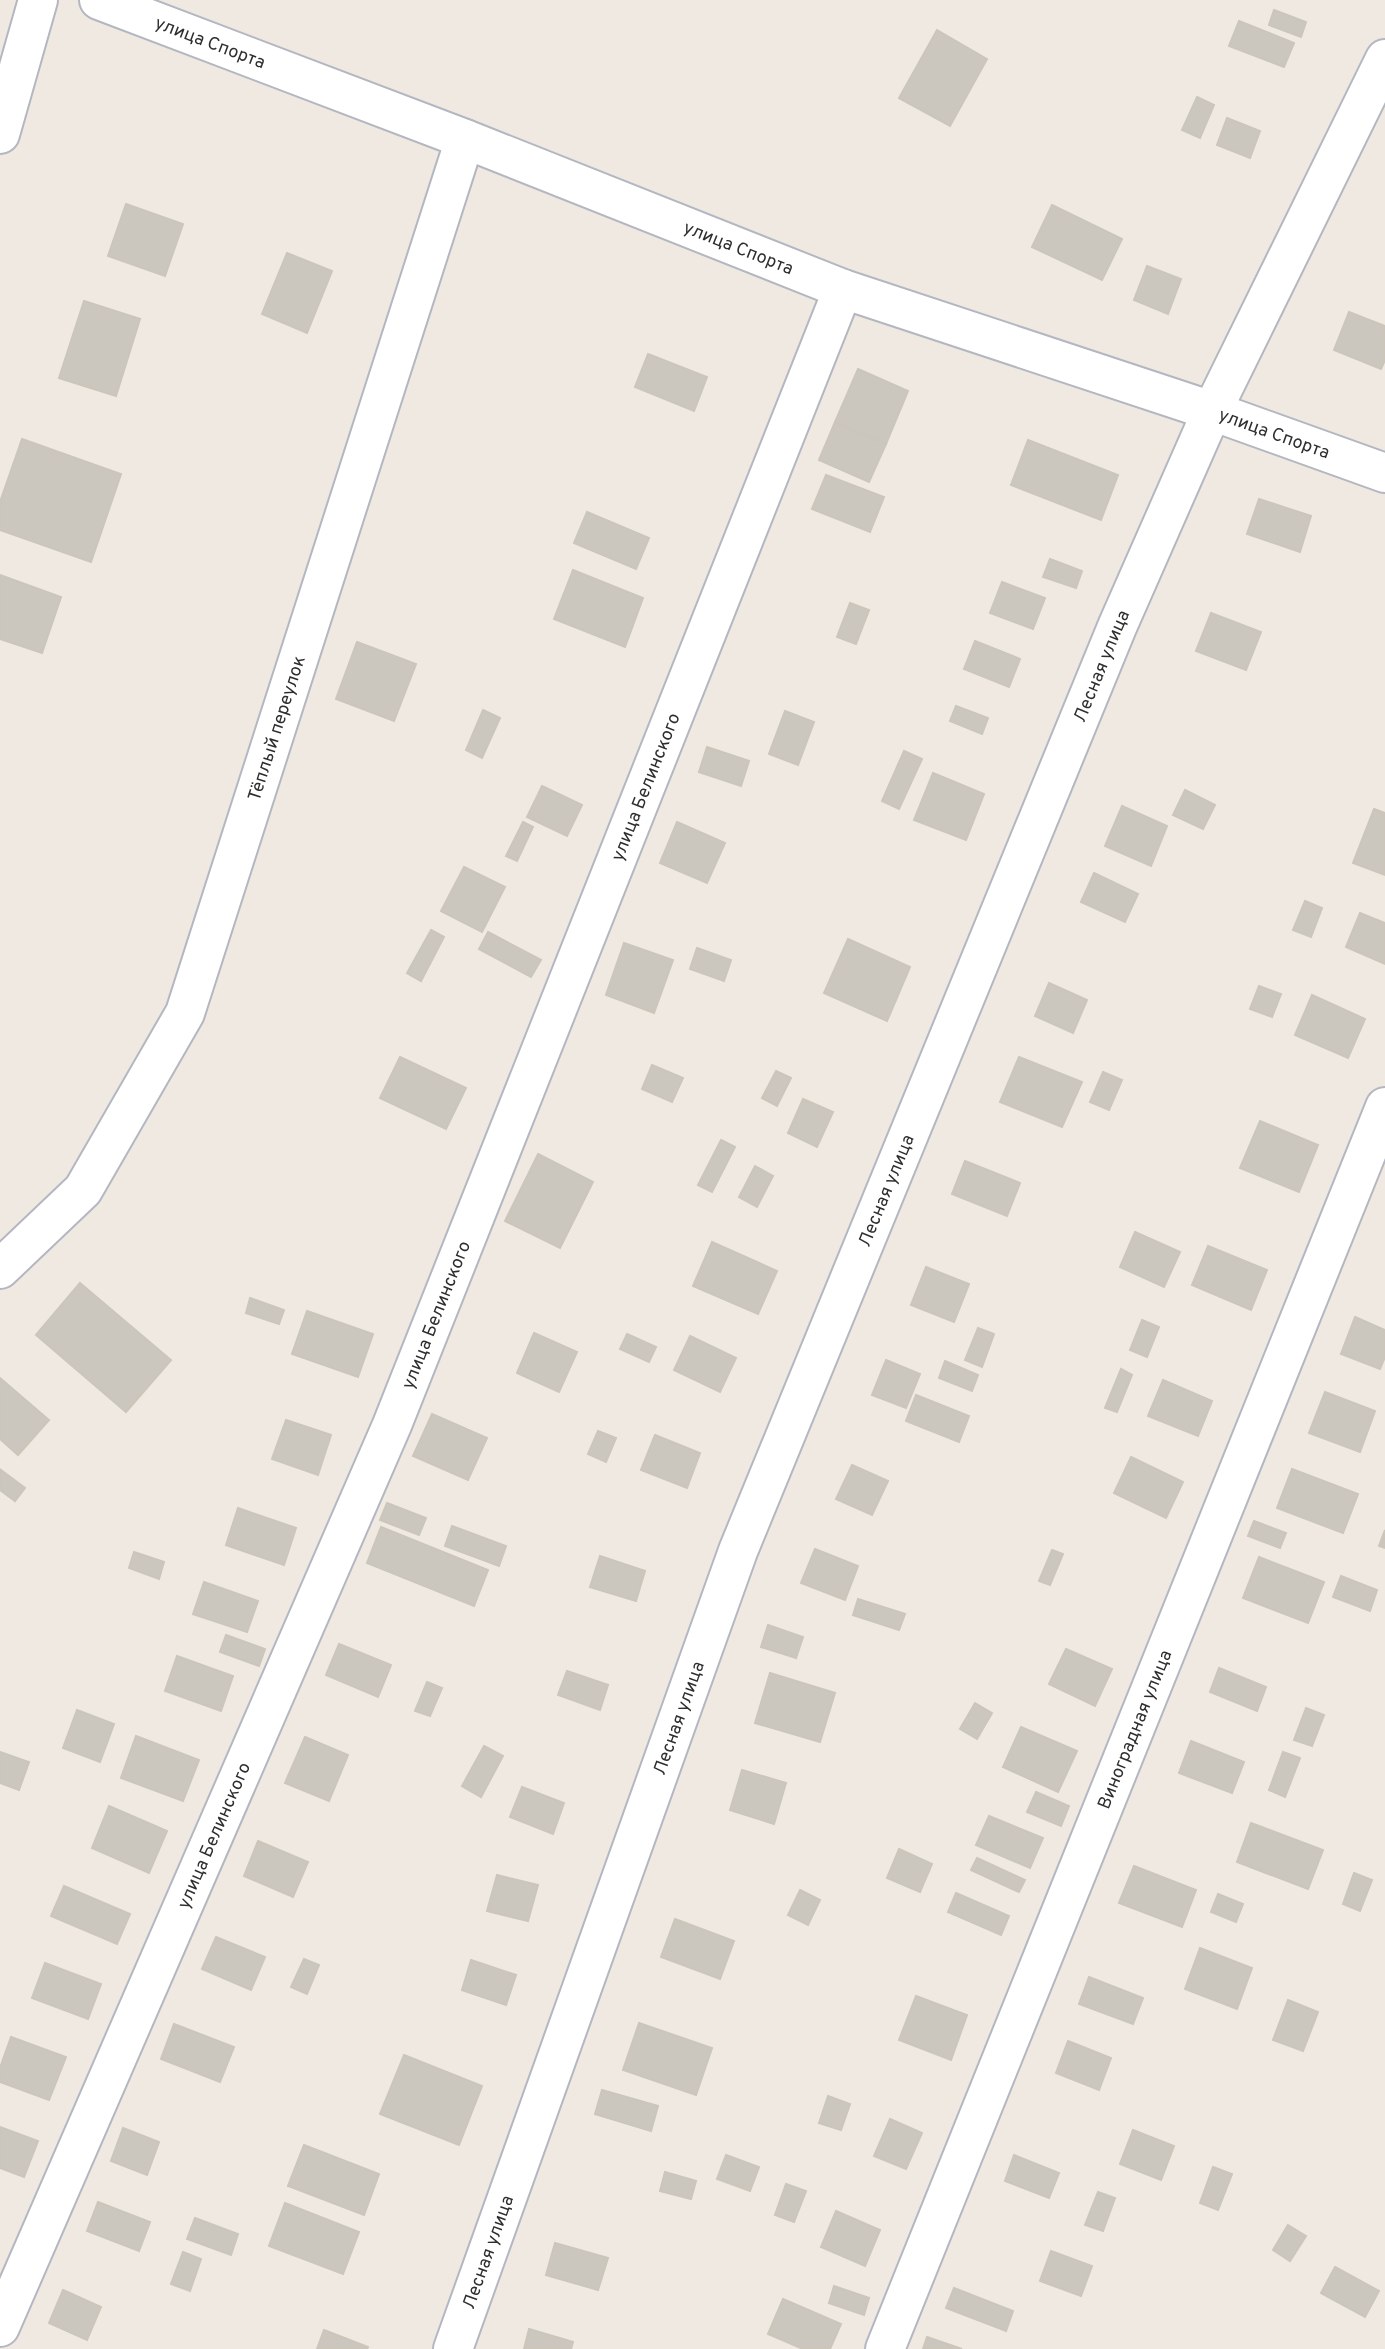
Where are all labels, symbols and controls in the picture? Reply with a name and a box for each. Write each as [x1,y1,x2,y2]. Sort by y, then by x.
street label: улица Спорта [151,12,268,75]
street label: улица Спорта [680,217,797,281]
street label: улица Спорта [1215,404,1332,465]
street label: Лесная улица [1069,607,1136,726]
street label: Тёплый переулок [244,653,312,804]
street label: улица Белинского [607,710,686,865]
street label: Лесная улица [854,1131,921,1251]
street label: улица Белинского [397,1238,477,1393]
street label: Виноградная улица [1094,1647,1178,1813]
street label: Лесная улица [649,1658,711,1779]
street label: улица Белинского [173,1759,257,1913]
street label: Лесная улица [458,2192,520,2313]

